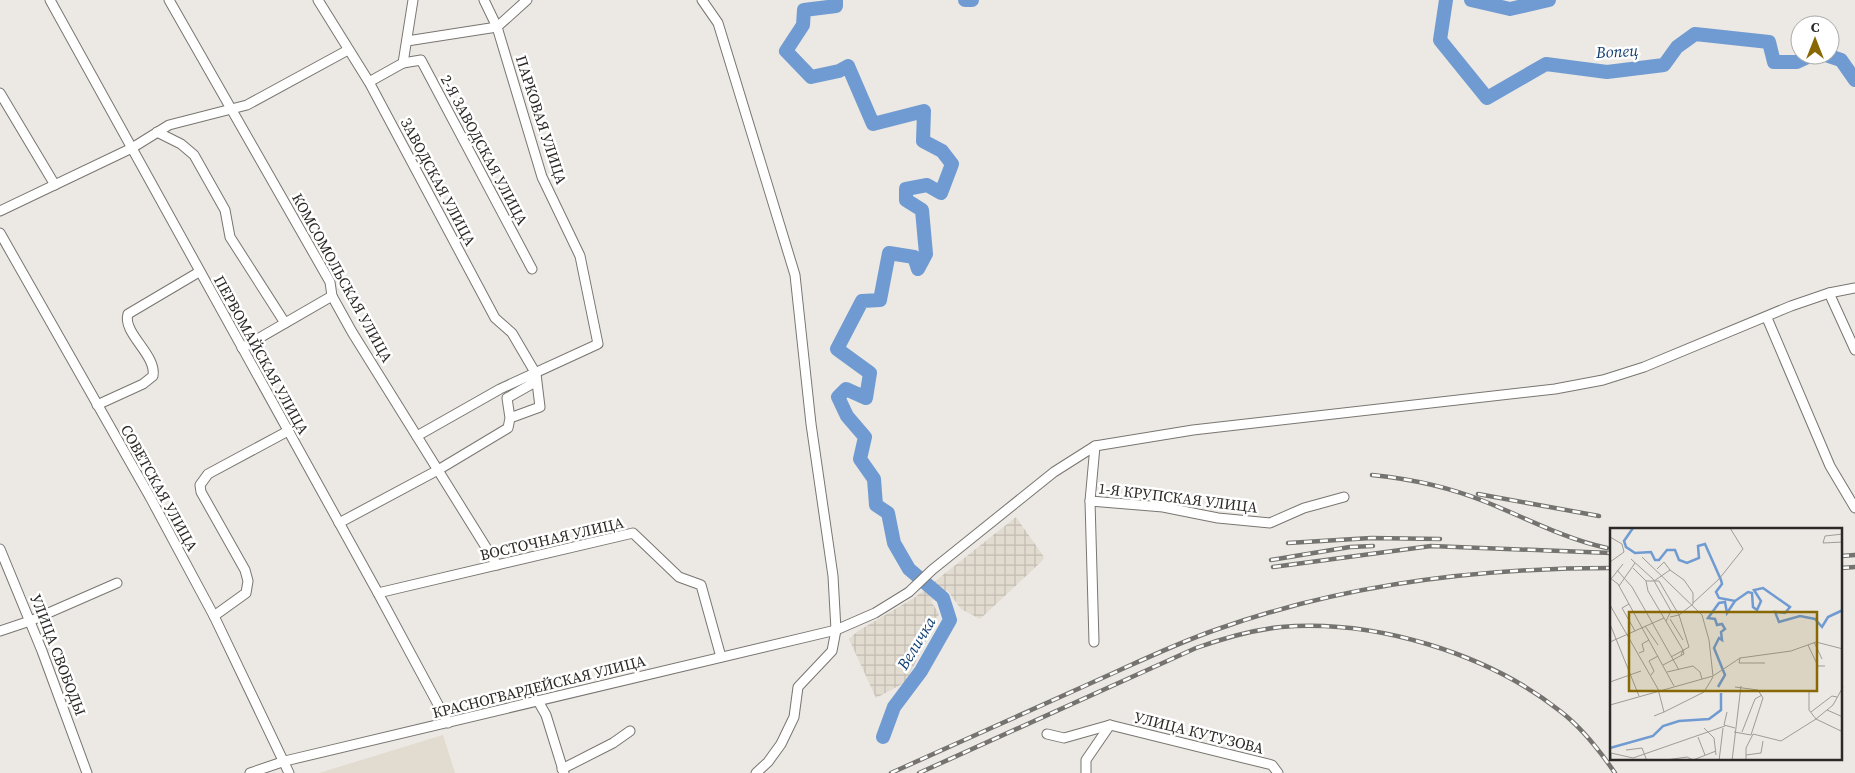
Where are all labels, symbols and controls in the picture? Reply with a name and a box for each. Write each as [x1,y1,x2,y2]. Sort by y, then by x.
north arrow [1790,15,1840,65]
text: С [1811,17,1820,37]
water label: Вопец [1594,39,1639,63]
street label: ПАРКОВАЯ УЛИЦА [511,53,572,187]
street label: 2-Я ЗАВОДСКАЯ УЛИЦА [437,72,531,228]
street label: ЗАВОДСКАЯ УЛИЦА [397,115,479,249]
street label: КОМСОМОЛЬСКАЯ УЛИЦА [287,189,398,366]
street label: ПЕРВОМАЙСКАЯ УЛИЦА [209,271,314,438]
street label: СОВЕТСКАЯ УЛИЦА [116,421,203,555]
street label: 1-Я КРУПСКАЯ УЛИЦА [1097,477,1259,518]
street label: ВОСТОЧНАЯ УЛИЦА [478,512,626,565]
inset map [1610,528,1842,760]
street label: УЛИЦА СВОБОДЫ [26,591,91,719]
water label: Величка [891,612,941,675]
street label: КРАСНОГВАРДЕЙСКАЯ УЛИЦА [430,650,648,723]
street label: УЛИЦА КУТУЗОВА [1132,706,1266,759]

